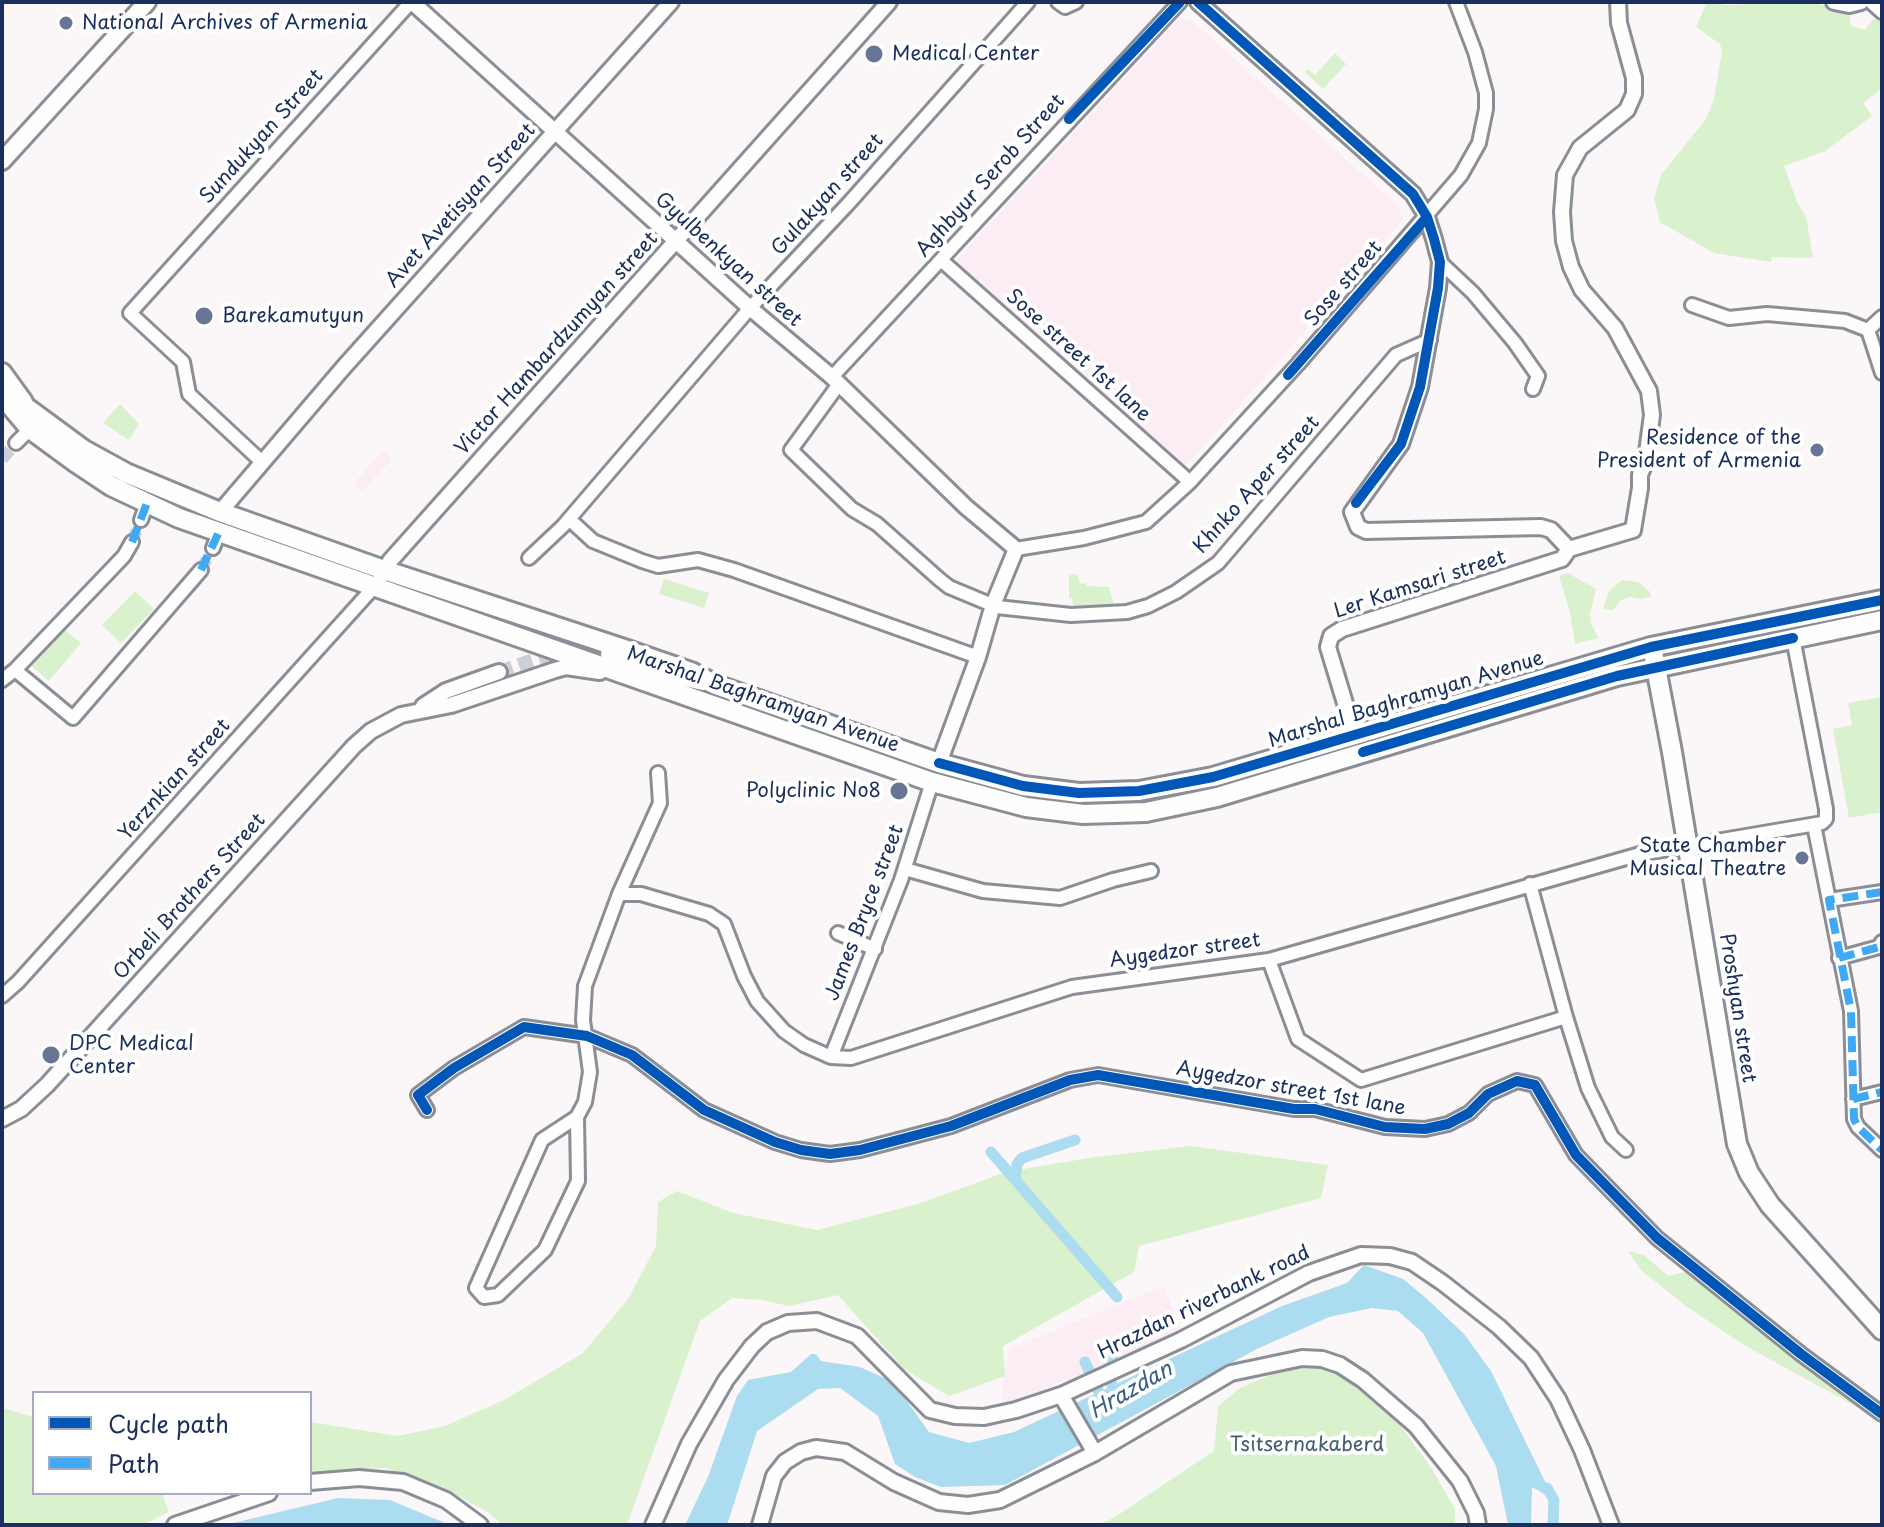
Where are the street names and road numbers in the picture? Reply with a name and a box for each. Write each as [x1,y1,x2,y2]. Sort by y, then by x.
street label: Sundukyan Street [195,65,329,209]
street label: Aghbyur Serob Street [912,90,1070,262]
street label: Avet Avetisyan Street [381,119,541,293]
street label: Gulakyan street [767,129,889,261]
street label: Gyulbenkyan street [650,188,806,332]
street label: Victor Hambardzumyan street [450,228,664,460]
street label: Sose street [1300,236,1388,332]
street label: Sose street 1st lane [1001,285,1155,427]
street label: Khnko Aper street [1189,411,1325,559]
street label: Ler Kamsari street [1331,546,1509,624]
street label: Marshal Baghramyan Avenue [624,642,902,758]
street label: Marshal Baghramyan Avenue [1266,647,1546,753]
street label: Yerznkian street [114,714,236,846]
street label: Orbeli Brothers Street [109,809,271,985]
street label: James Bryce street [820,822,910,1004]
street label: Aygedzor street [1108,929,1262,973]
street label: Proshyan street [1713,931,1761,1085]
street label: Aygedzor street 1st lane [1174,1057,1408,1121]
street label: Hrazdan riverbank road [1094,1241,1314,1365]

